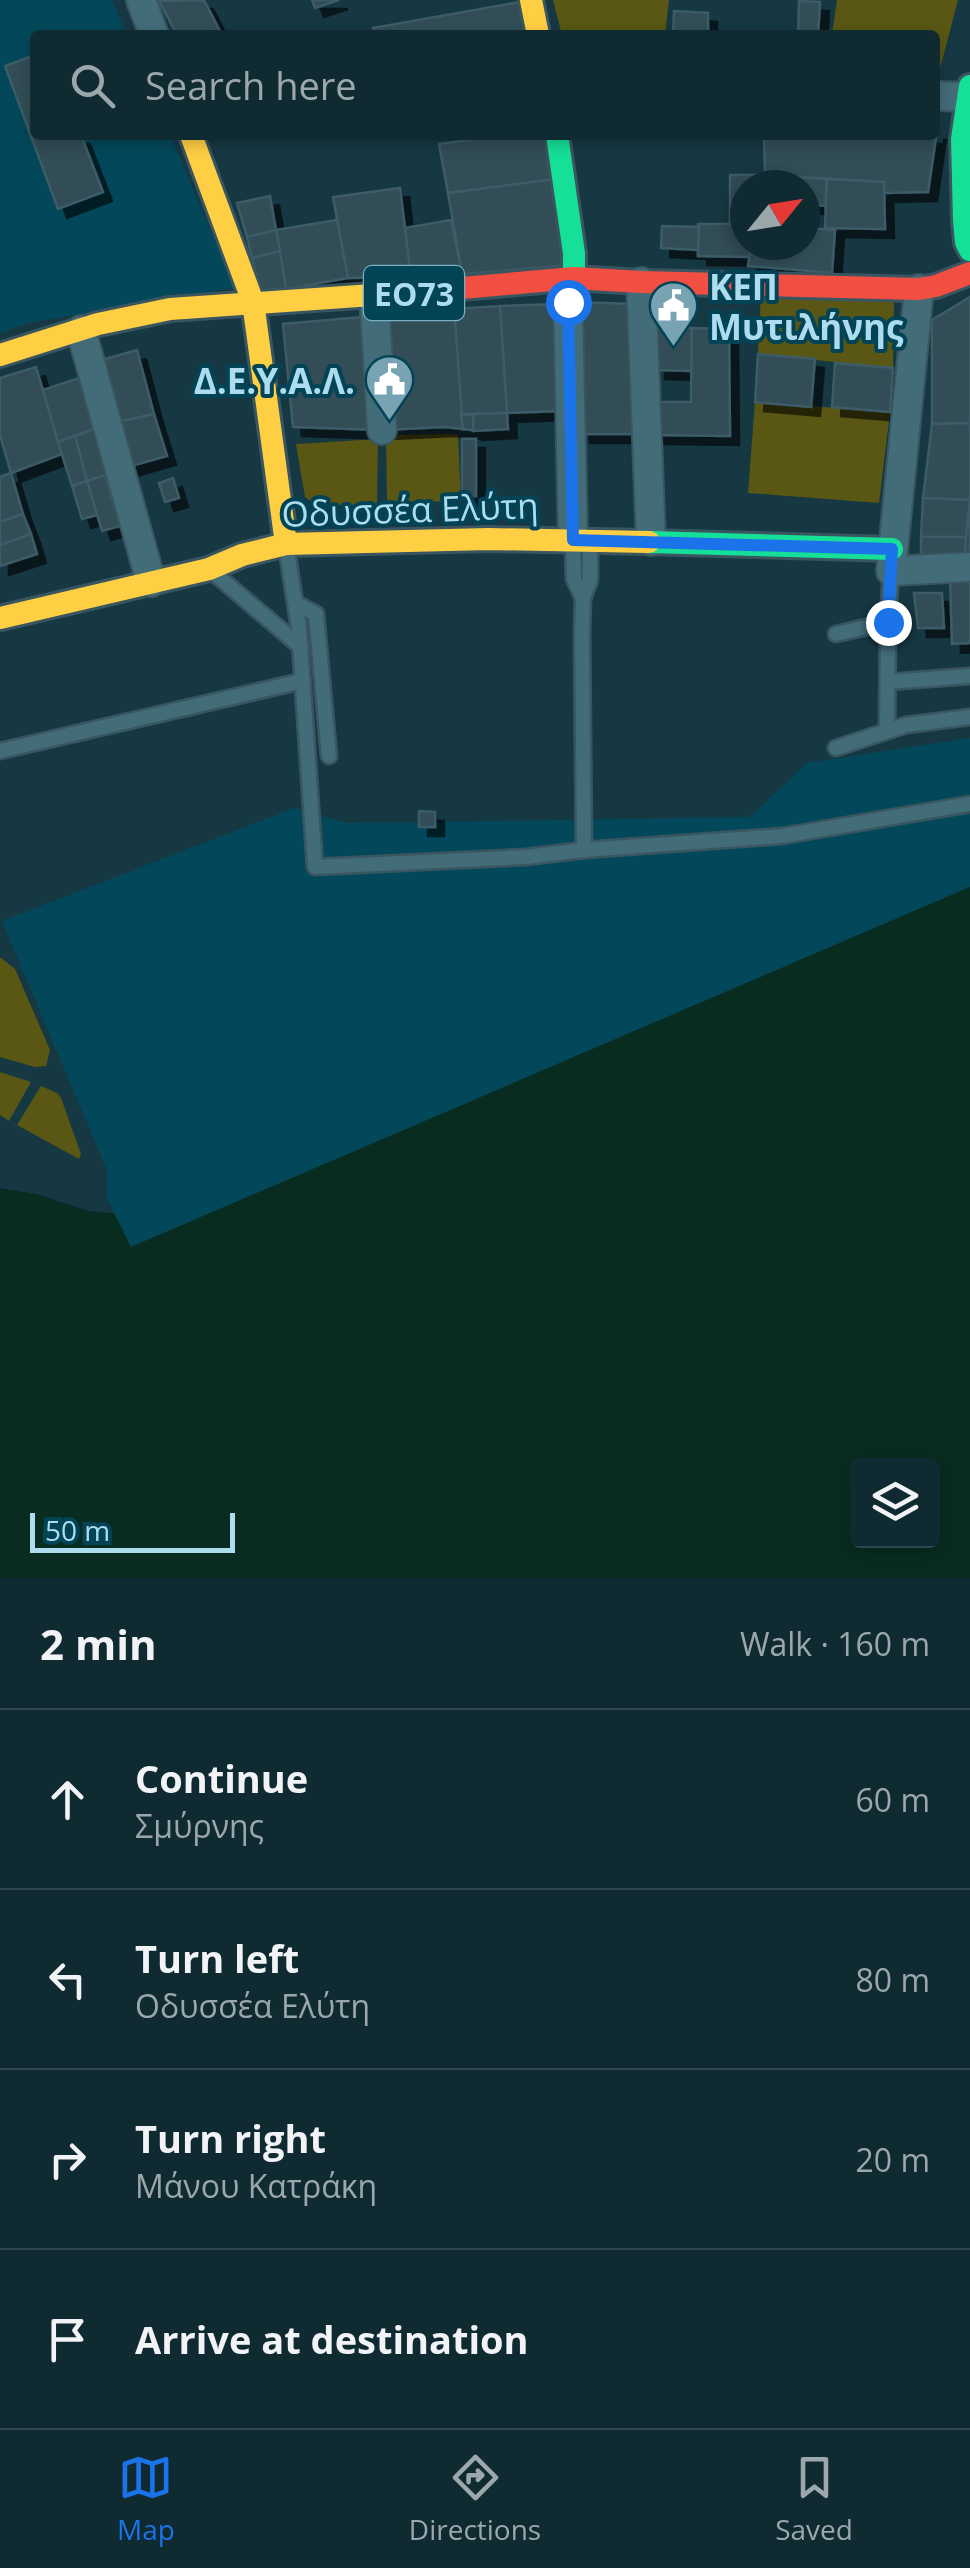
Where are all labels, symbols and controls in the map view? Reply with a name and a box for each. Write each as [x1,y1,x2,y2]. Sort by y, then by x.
search box [30,30,940,140]
icon: search [65,58,120,113]
text: Search here [145,59,357,111]
north arrow [730,170,820,260]
place label: ΚΕΠ Μυτιλήνης [709,263,904,350]
road number: ΕΟ73 [364,266,464,320]
route start [546,280,592,326]
public building icon: ΚΕΠ Μυτιλήνης [648,280,700,348]
public building icon: Δ.Ε.Υ.Α.Λ. [364,354,416,422]
place label: Δ.Ε.Υ.Α.Λ. [194,357,355,404]
street label: Οδυσσέα Ελύτη [281,481,539,537]
route end [866,600,912,646]
map controls [850,1458,940,1548]
button: layers [850,1458,940,1548]
scale bar [30,1508,235,1552]
text: 50 m [45,1511,110,1549]
text: 2 min [40,1615,157,1672]
text: Walk · 160 m [740,1622,930,1665]
text: Continue [135,1752,308,1804]
icon: ahead [40,1772,95,1827]
text: 60 m [855,1778,930,1821]
text: Σμύρνης [135,1804,264,1847]
text: Turn left [135,1932,299,1984]
icon: left [40,1952,95,2007]
text: 80 m [855,1958,930,2001]
text: Οδυσσέα Ελύτη [135,1984,370,2027]
text: Turn right [135,2112,326,2164]
icon: right [40,2132,95,2187]
text: 20 m [855,2138,930,2181]
text: Μάνου Κατράκη [135,2164,377,2207]
icon: arrive [40,2312,95,2367]
text: Arrive at destination [135,2313,529,2365]
tab: Map [117,2450,175,2548]
tab: Directions [409,2450,541,2548]
tab: Saved [775,2450,853,2548]

